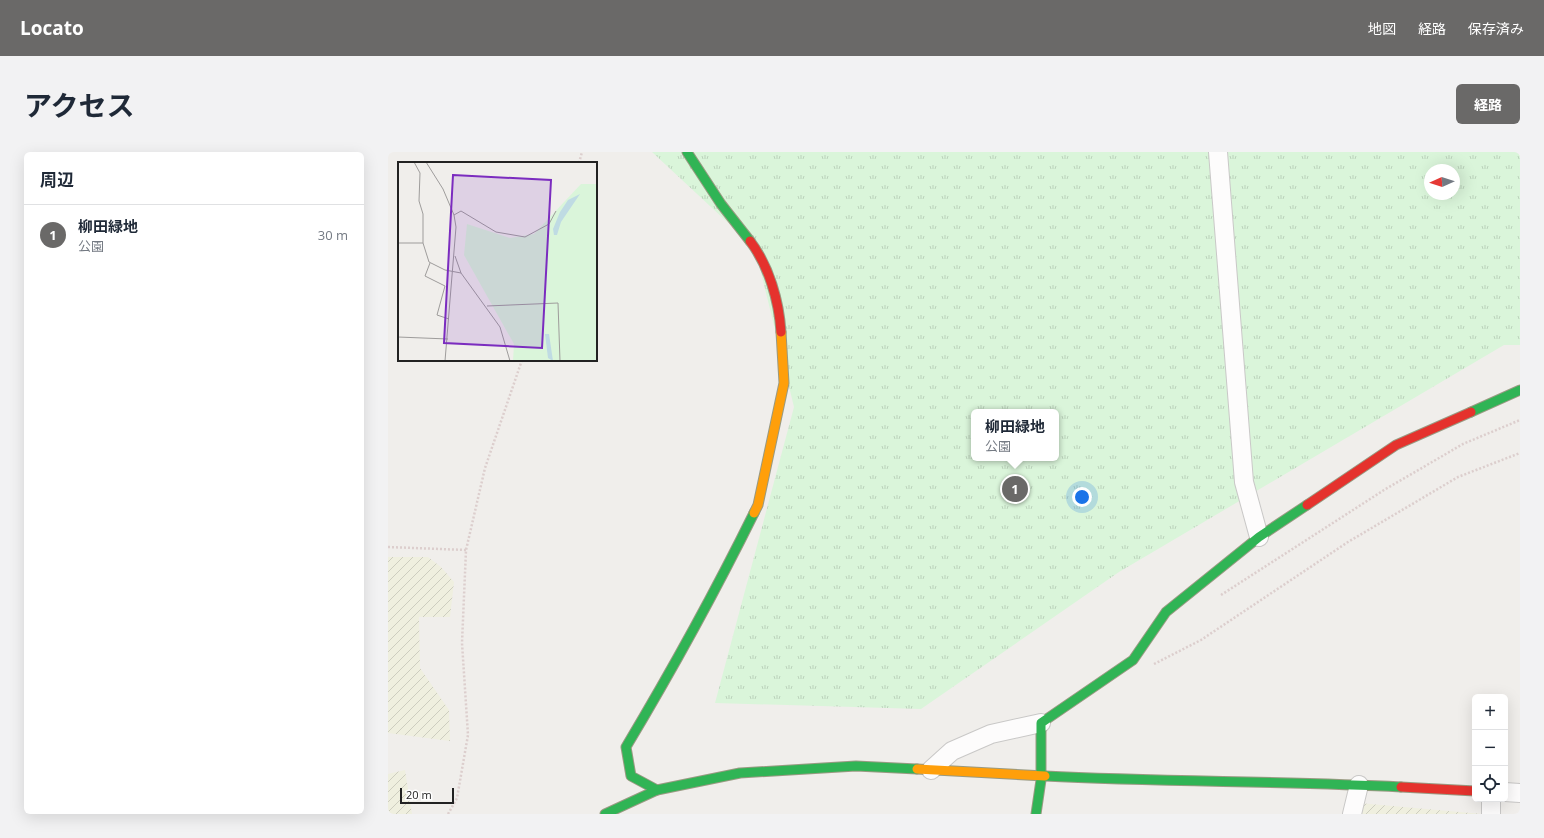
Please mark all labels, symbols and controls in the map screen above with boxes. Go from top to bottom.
text: Locato [20,15,84,41]
text: 地図 [1368,19,1396,38]
text: 経路 [1418,19,1446,38]
text: 保存済み [1468,19,1524,38]
button: 経路 [1456,84,1520,124]
text: アクセス [24,86,135,124]
inset map [398,162,597,361]
north arrow [1424,164,1460,200]
text: 周辺 [40,168,74,191]
text: 柳田緑地 [78,216,138,236]
text: 1 [49,226,57,244]
text: 30 m [318,226,348,244]
text: 公園 [78,237,104,255]
popup [971,409,1059,461]
text: 柳田緑地 [985,416,1045,436]
text: 公園 [985,437,1011,455]
pin: 1 [1002,474,1028,504]
your location [1072,487,1092,507]
map controls [1472,694,1508,802]
button: + [1472,694,1508,730]
button: − [1472,730,1508,766]
button: locate [1472,766,1508,802]
scale bar [400,786,454,805]
text: 20 m [406,787,432,802]

